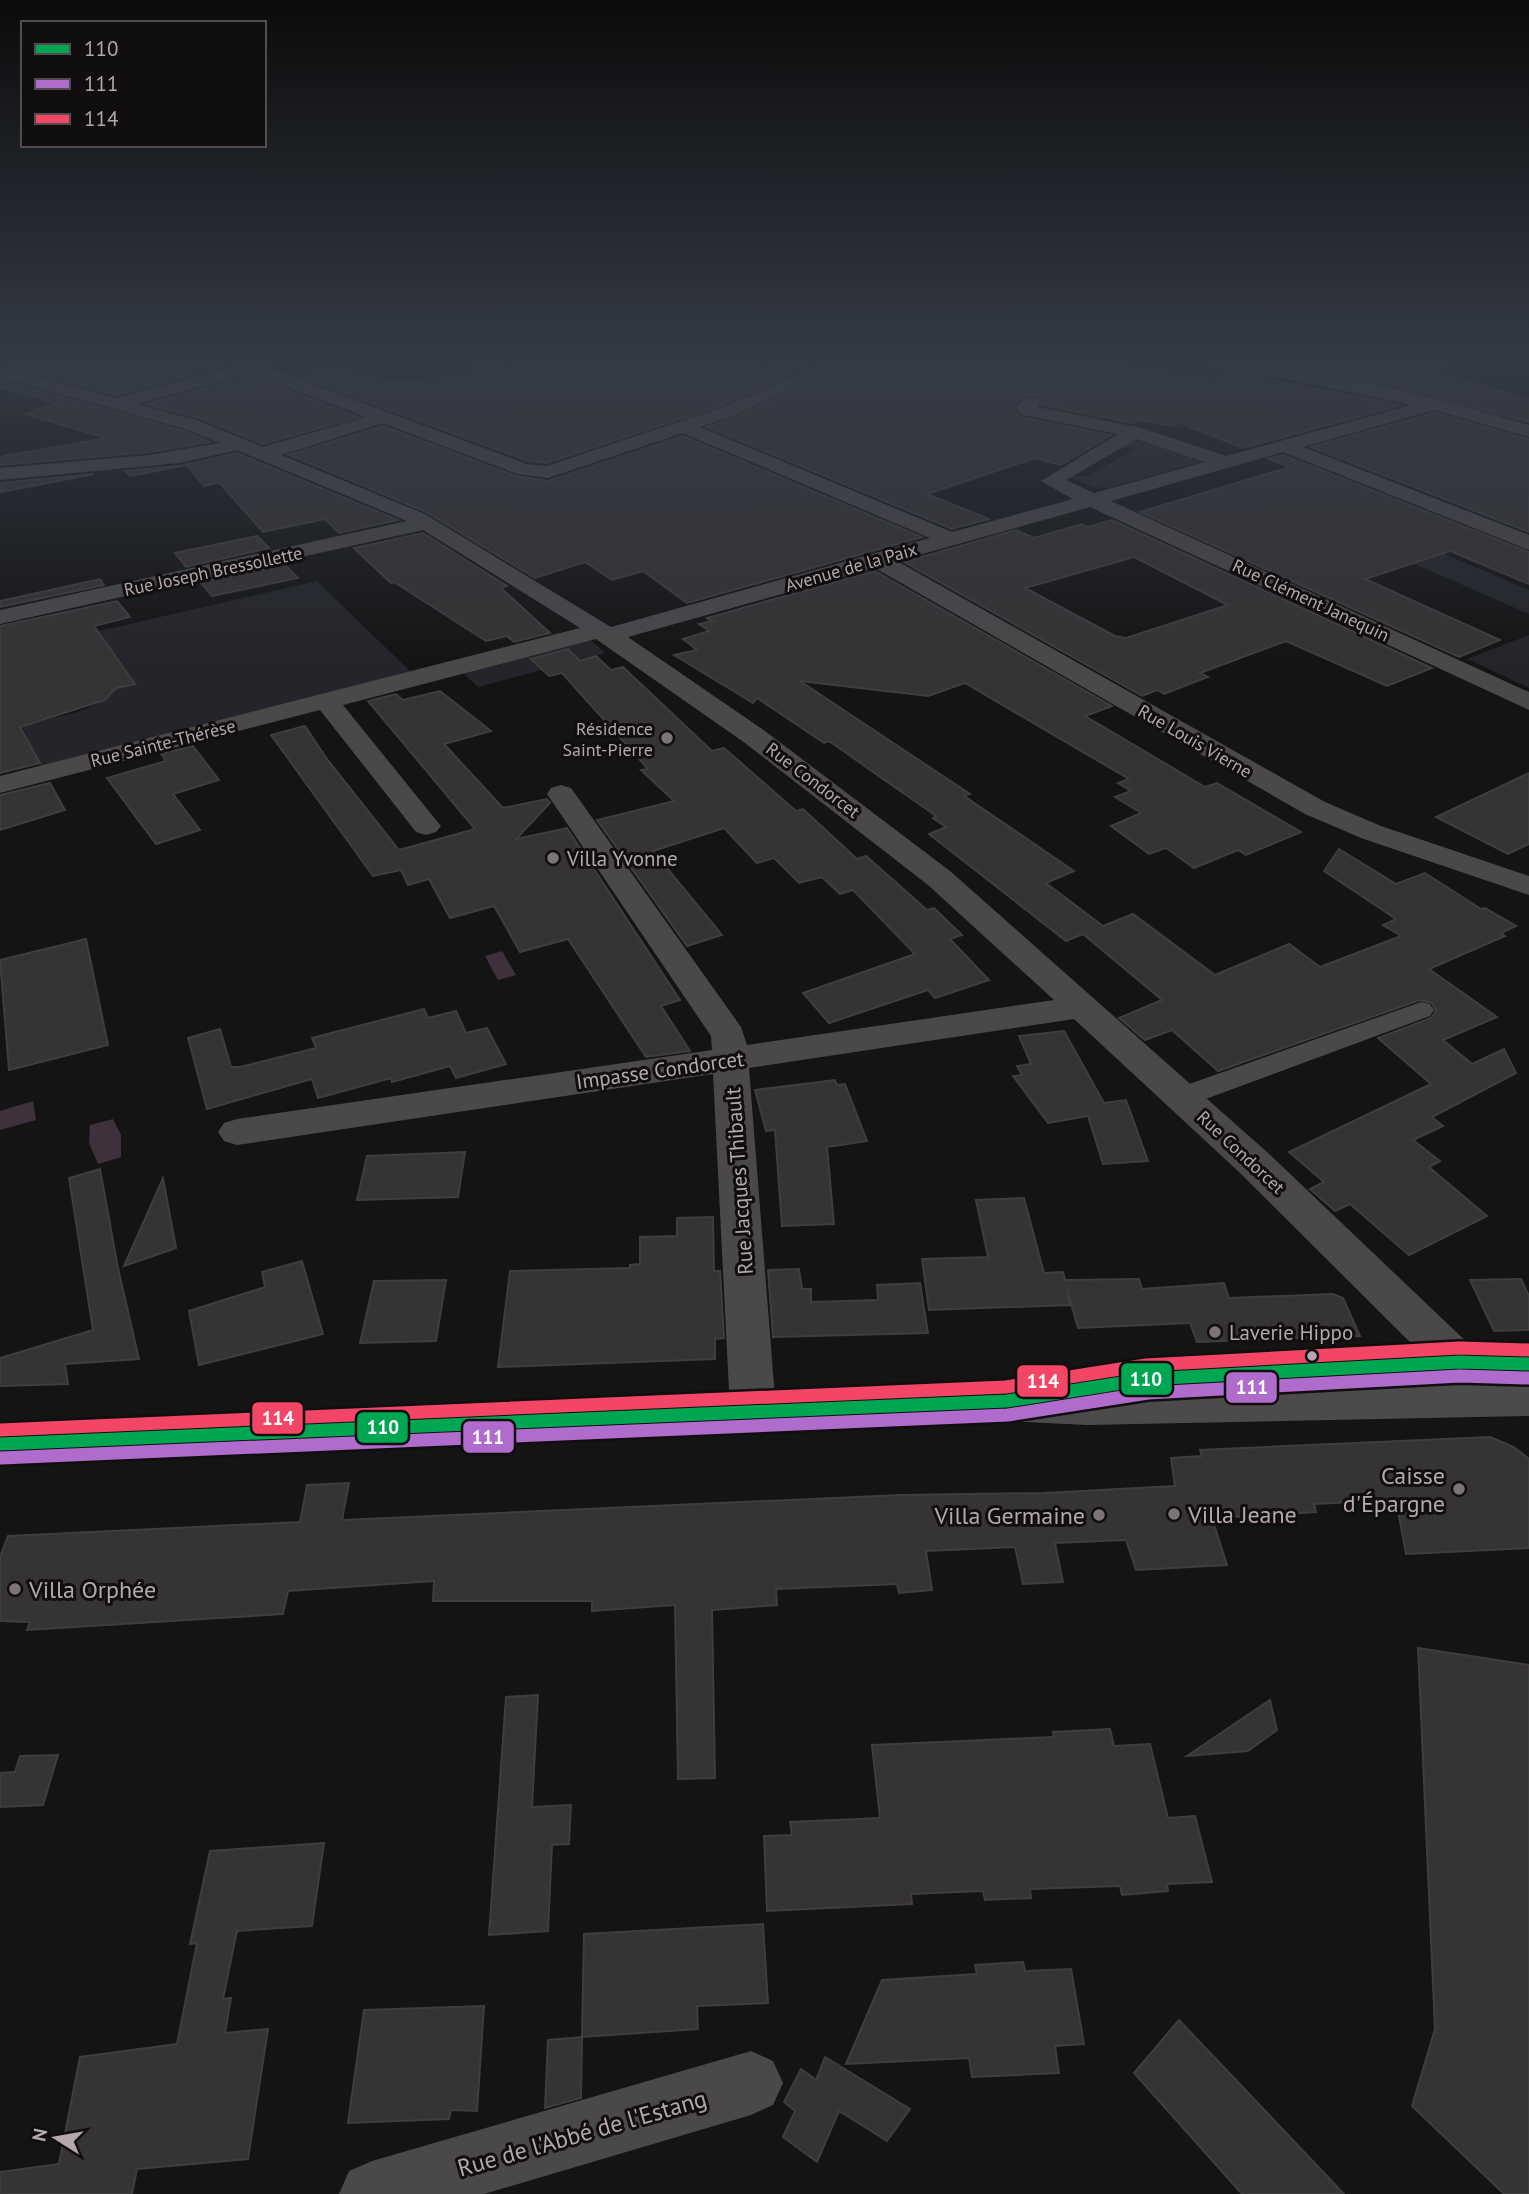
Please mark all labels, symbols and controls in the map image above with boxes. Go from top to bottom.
legend [21,21,266,147]
text: 110 [84,35,118,62]
text: 111 [84,70,118,97]
text: 114 [84,105,118,132]
street label: Avenue de la Paix [782,537,920,597]
street label: Rue Joseph Bressollette [122,541,304,601]
street label: Rue Clément Janequin [1229,554,1393,646]
street label: Rue Louis Vierne [1134,699,1256,783]
street label: Rue Sainte-Thérèse [88,714,238,772]
place label: Résidence Saint-Pierre [562,717,653,761]
marker: Résidence Saint-Pierre [659,730,675,746]
street label: Rue Condorcet [761,737,865,823]
place label: Villa Yvonne [566,845,678,872]
marker: Villa Yvonne [545,850,561,866]
street label: Impasse Condorcet [574,1045,746,1095]
street label: Rue Jacques Thibault [719,1087,759,1275]
street label: Rue Condorcet [1192,1105,1290,1199]
place label: Laverie Hippo [1229,1319,1353,1346]
marker: Laverie Hippo [1207,1324,1223,1340]
unlabelled marker [1305,1349,1319,1363]
line badge: 110 [1120,1362,1173,1396]
line badge: 114 [1016,1364,1069,1398]
text: 110 [1130,1367,1162,1391]
text: 114 [1027,1369,1059,1393]
line badge: 111 [1225,1371,1278,1404]
text: 111 [1236,1375,1268,1399]
line badge: 114 [251,1401,304,1435]
text: 114 [262,1406,294,1430]
line badge: 110 [356,1411,409,1444]
text: 110 [367,1415,399,1439]
line badge: 111 [462,1420,515,1454]
text: 111 [472,1425,504,1449]
place label: Caisse d'Épargne [1343,1460,1445,1519]
marker: Caisse d'Épargne [1451,1481,1467,1497]
place label: Villa Jeane [1187,1499,1297,1530]
place label: Villa Germaine [933,1500,1085,1531]
marker: Villa Jeane [1166,1506,1182,1522]
marker: Villa Germaine [1091,1507,1107,1523]
place label: Villa Orphée [28,1574,156,1605]
marker: Villa Orphée [7,1581,23,1597]
street label: Rue de l'Abbé de l'Estang [454,2083,710,2183]
north arrow [21,2103,91,2173]
text: N [26,2126,52,2143]

